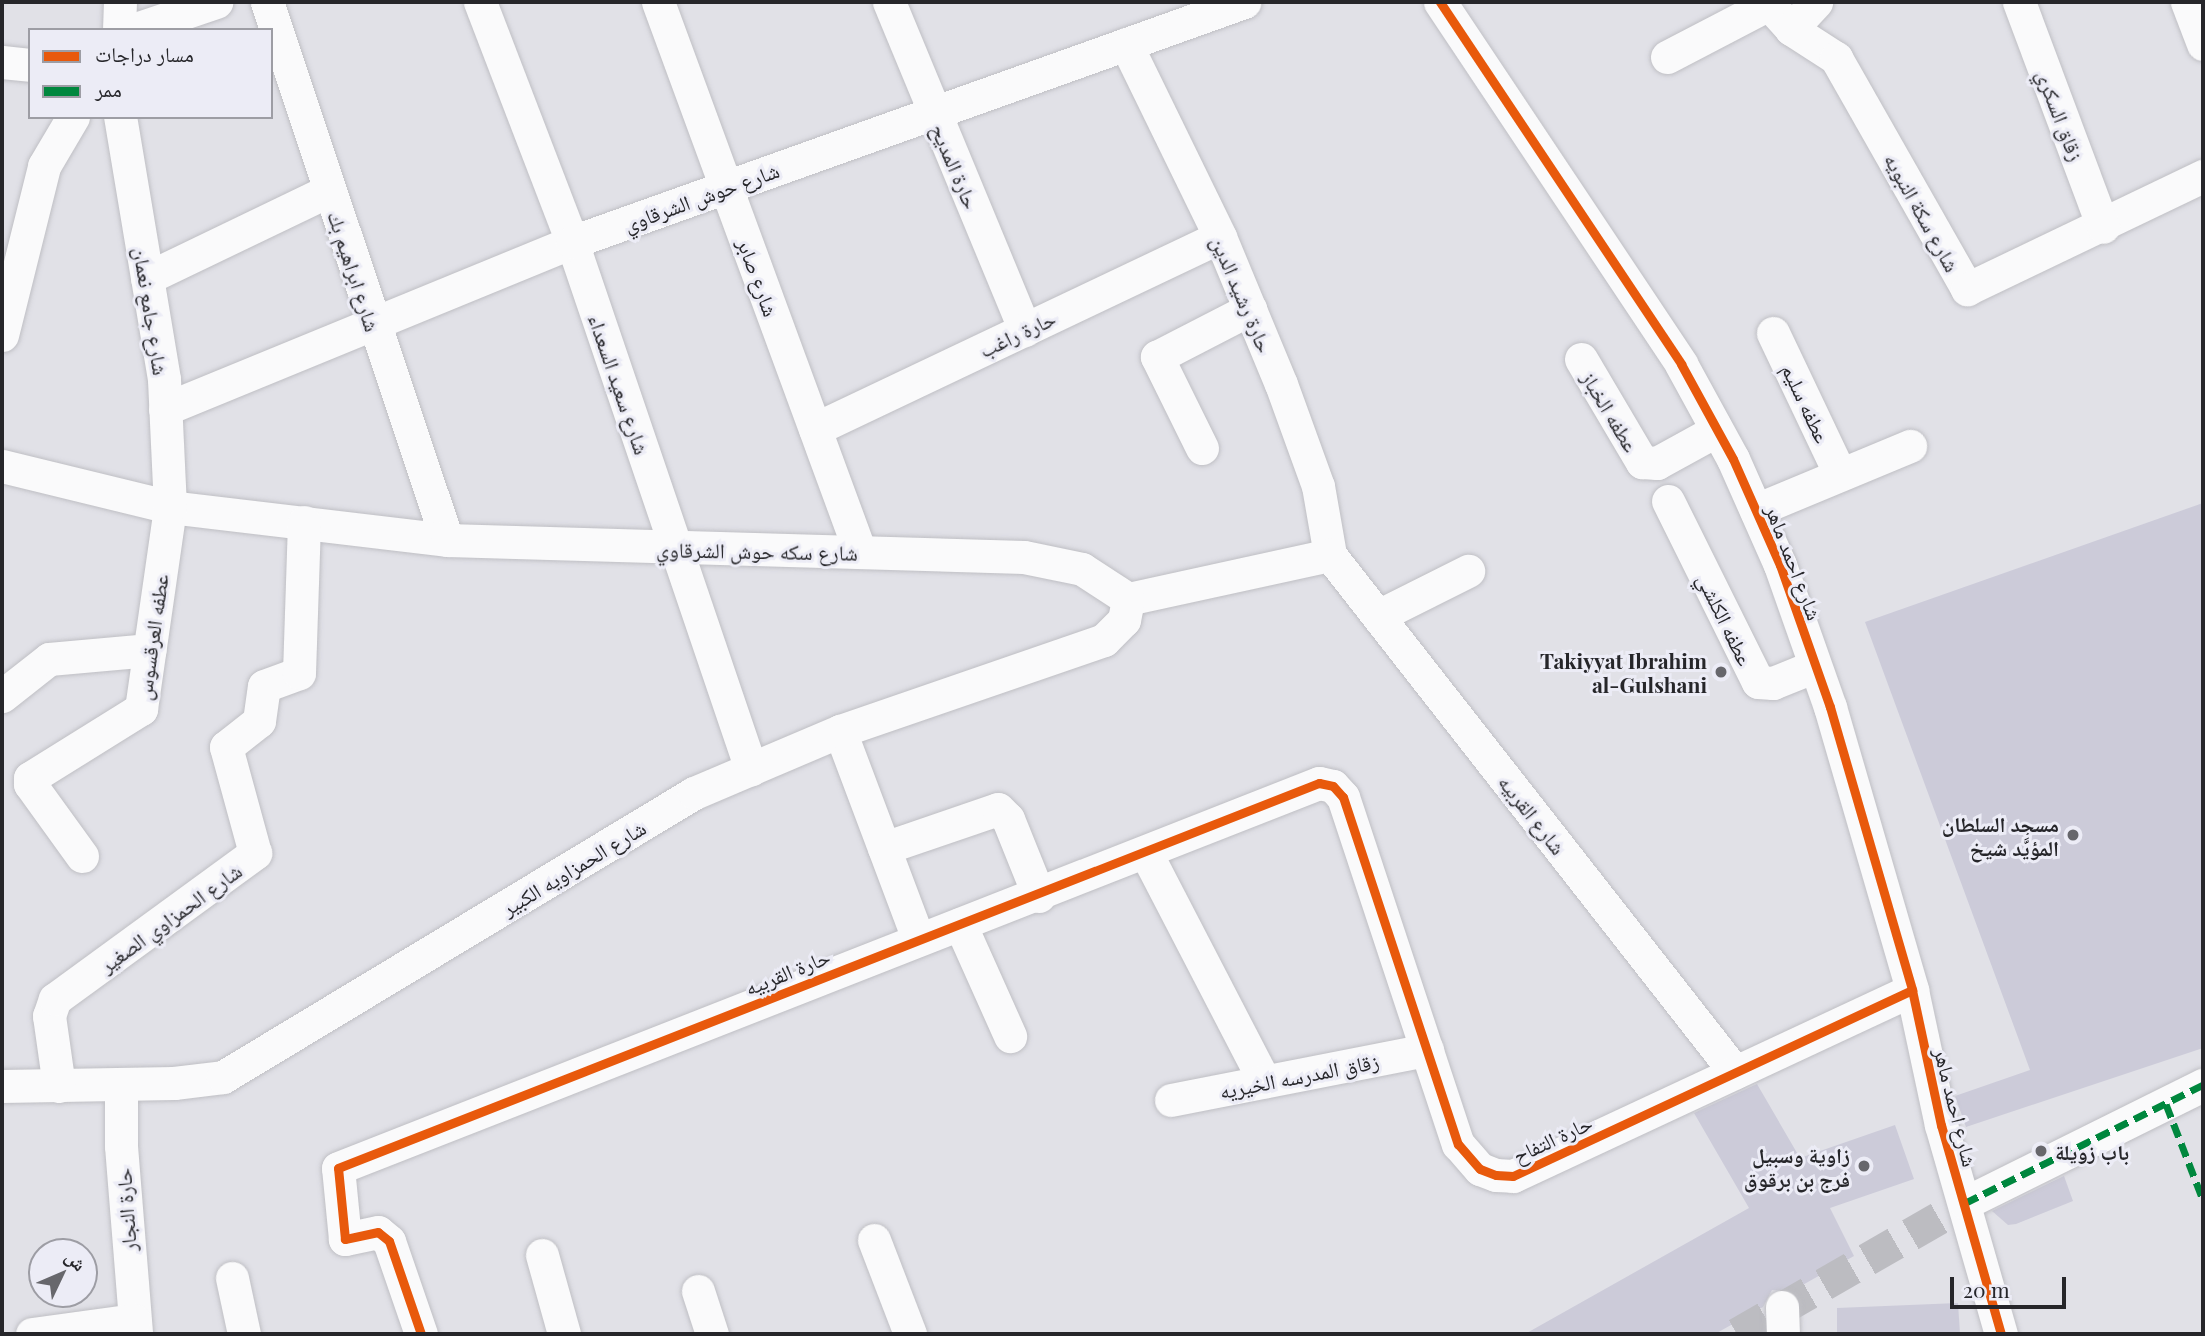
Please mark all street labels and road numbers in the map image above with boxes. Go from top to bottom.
street label: زقاق السكري [2032,66,2090,164]
street label: حارة المديح [927,120,985,212]
street label: شارع سكة النبويه [1880,148,1966,276]
street label: شارع حوش الشرقاوي [620,156,782,236]
street label: شارع ابراهيم بك [324,208,386,334]
street label: حارة رشيد الدين [1207,232,1279,356]
street label: شارع صابر [733,235,785,319]
street label: شارع جامع نعمان [129,245,175,377]
street label: حارة راغب [975,304,1059,362]
street label: شارع سعيد السعداء [584,311,656,457]
street label: عطفه سليم [1778,359,1836,447]
street label: عطفه الخباز [1577,366,1645,456]
street label: شارع احمد ماهر [1761,501,1829,623]
street label: شارع سكه حوش الشرقاوي [656,536,858,564]
street label: عطفه الكلشي [1693,569,1759,669]
street label: عطفه العرقسوس [130,572,172,702]
street label: شارع القربيه [1494,769,1572,859]
street label: شارع الحمزاويه الكبير [496,814,650,920]
street label: شارع الحمزاوي الصغير [94,857,246,977]
street label: حارة القربيه [741,943,833,999]
street label: شارع احمد ماهر [1930,1045,1984,1169]
street label: زقاق المدرسه الخيريه [1217,1047,1381,1103]
street label: حارة التفاح [1508,1109,1596,1167]
street label: حارة النجار [110,1167,140,1253]

